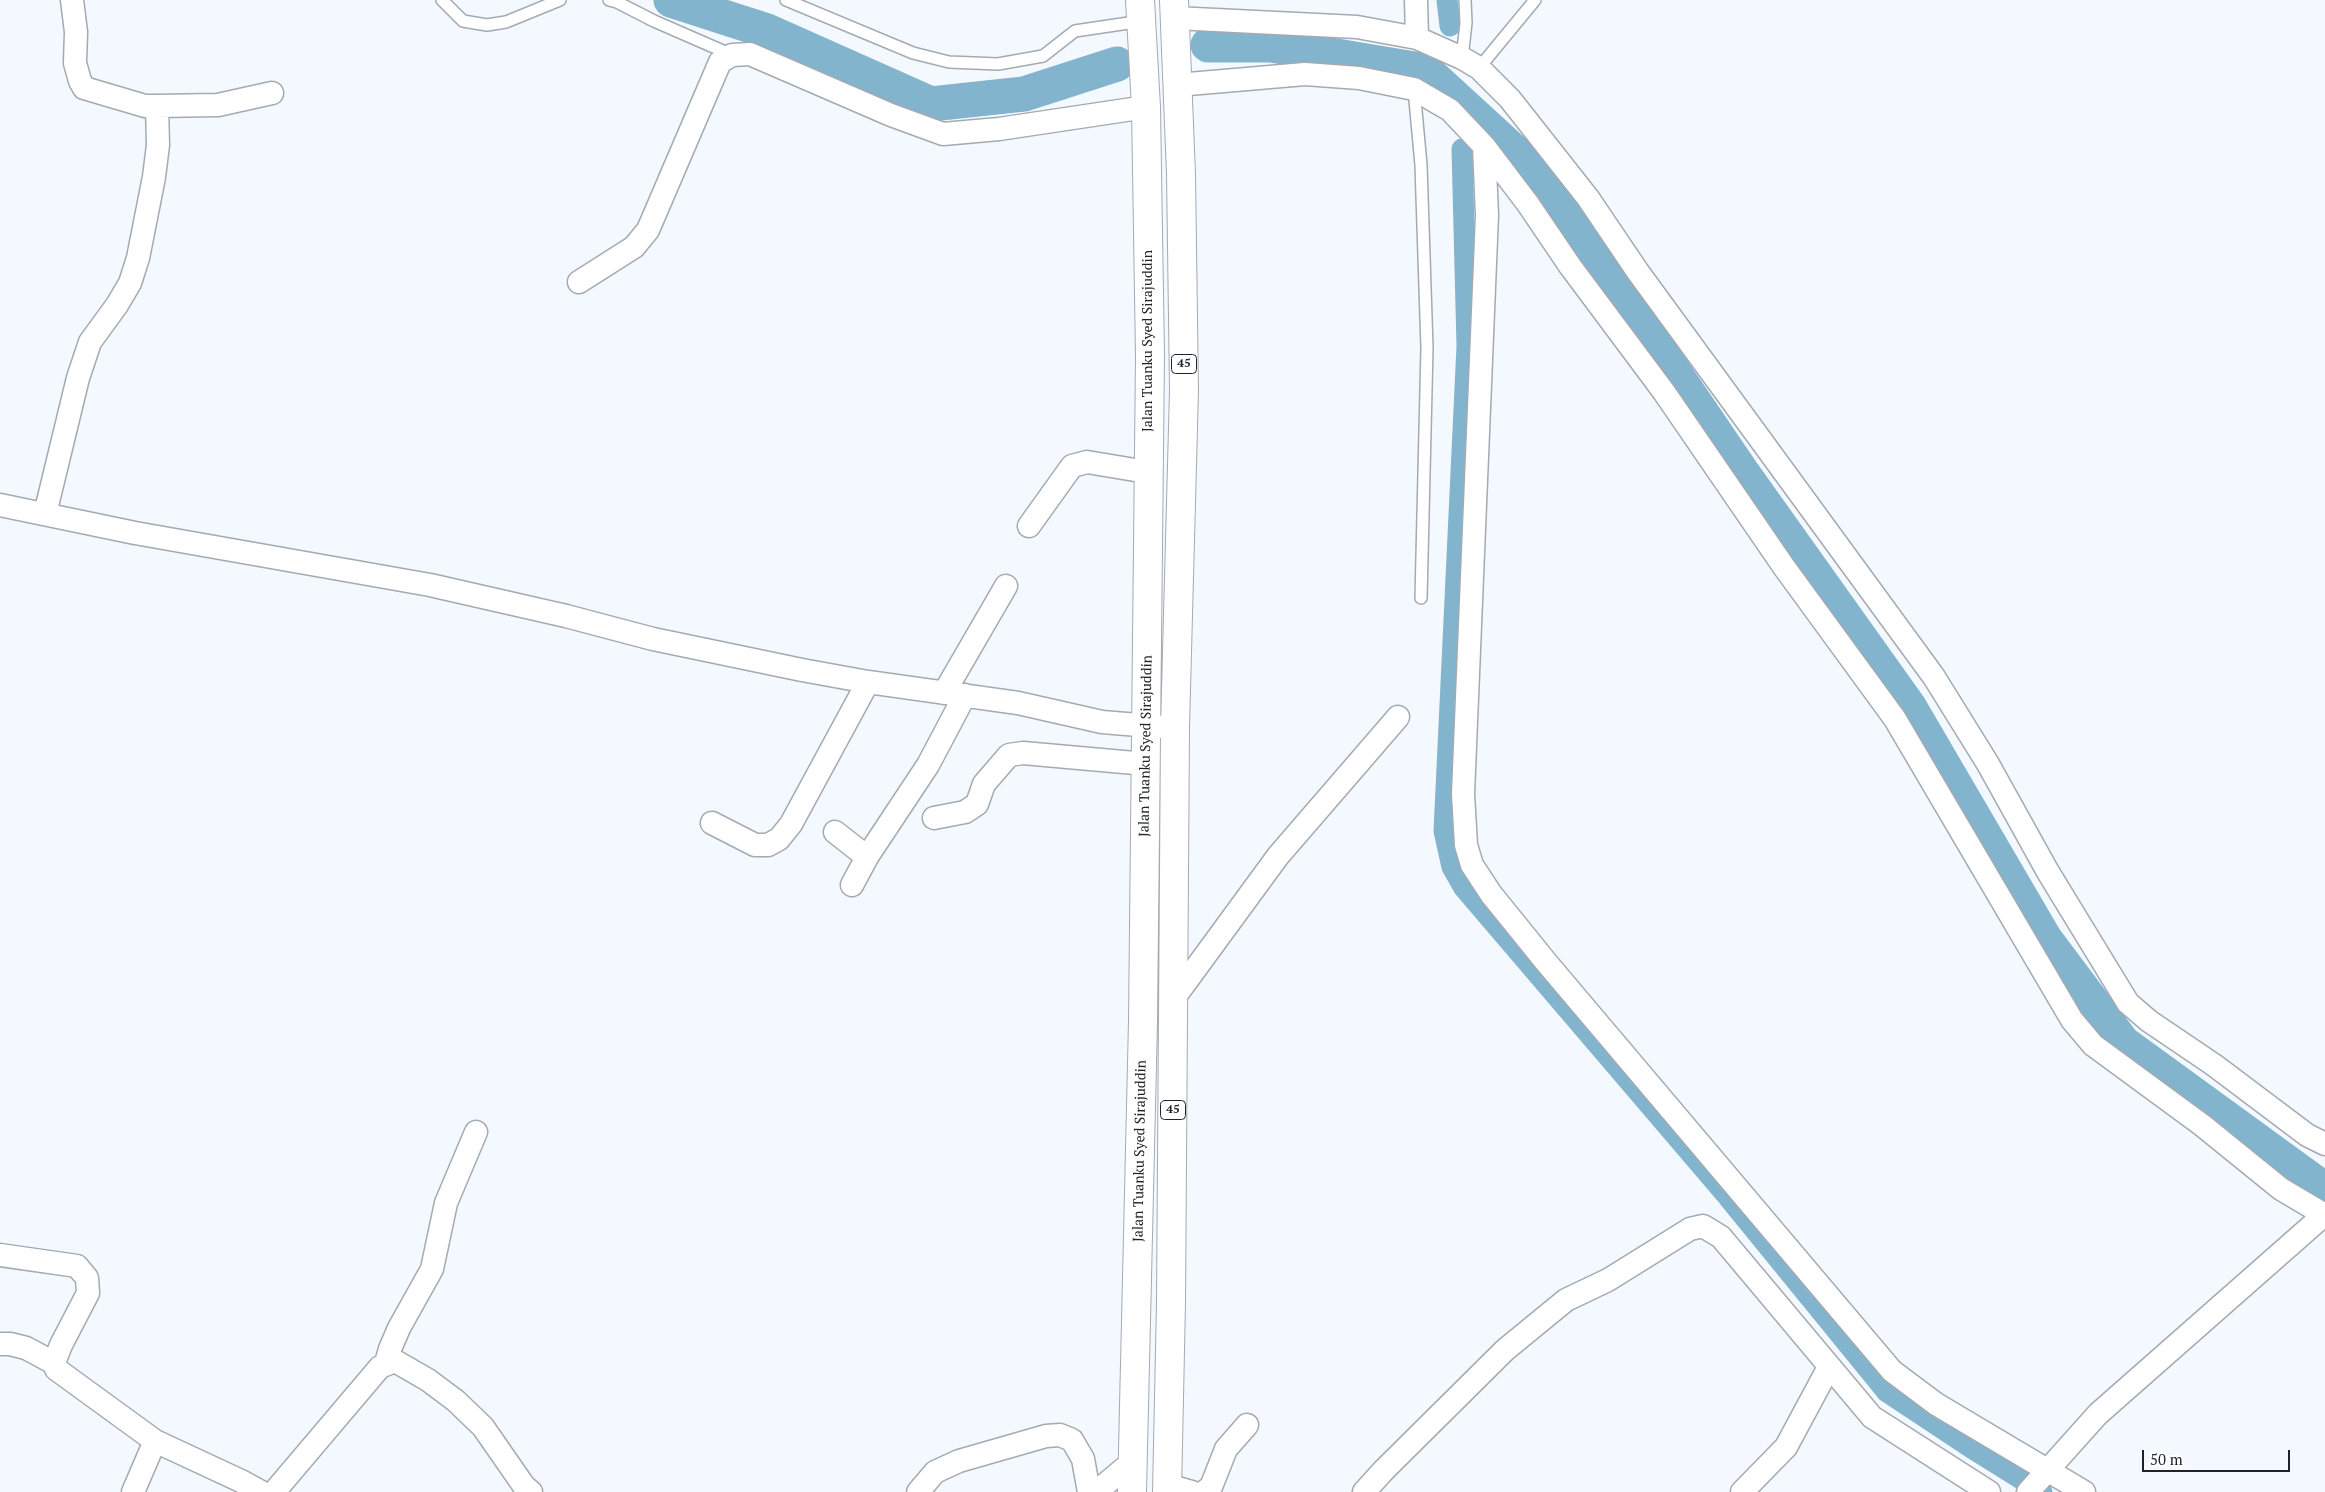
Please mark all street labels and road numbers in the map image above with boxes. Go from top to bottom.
street label: Jalan Tuanku Syed Sirajuddin [1140,250,1156,432]
road number: 45 [1172,354,1196,374]
street label: Jalan Tuanku Syed Sirajuddin [1136,655,1156,837]
street label: Jalan Tuanku Syed Sirajuddin [1130,1060,1150,1242]
road number: 45 [1160,1100,1186,1120]

